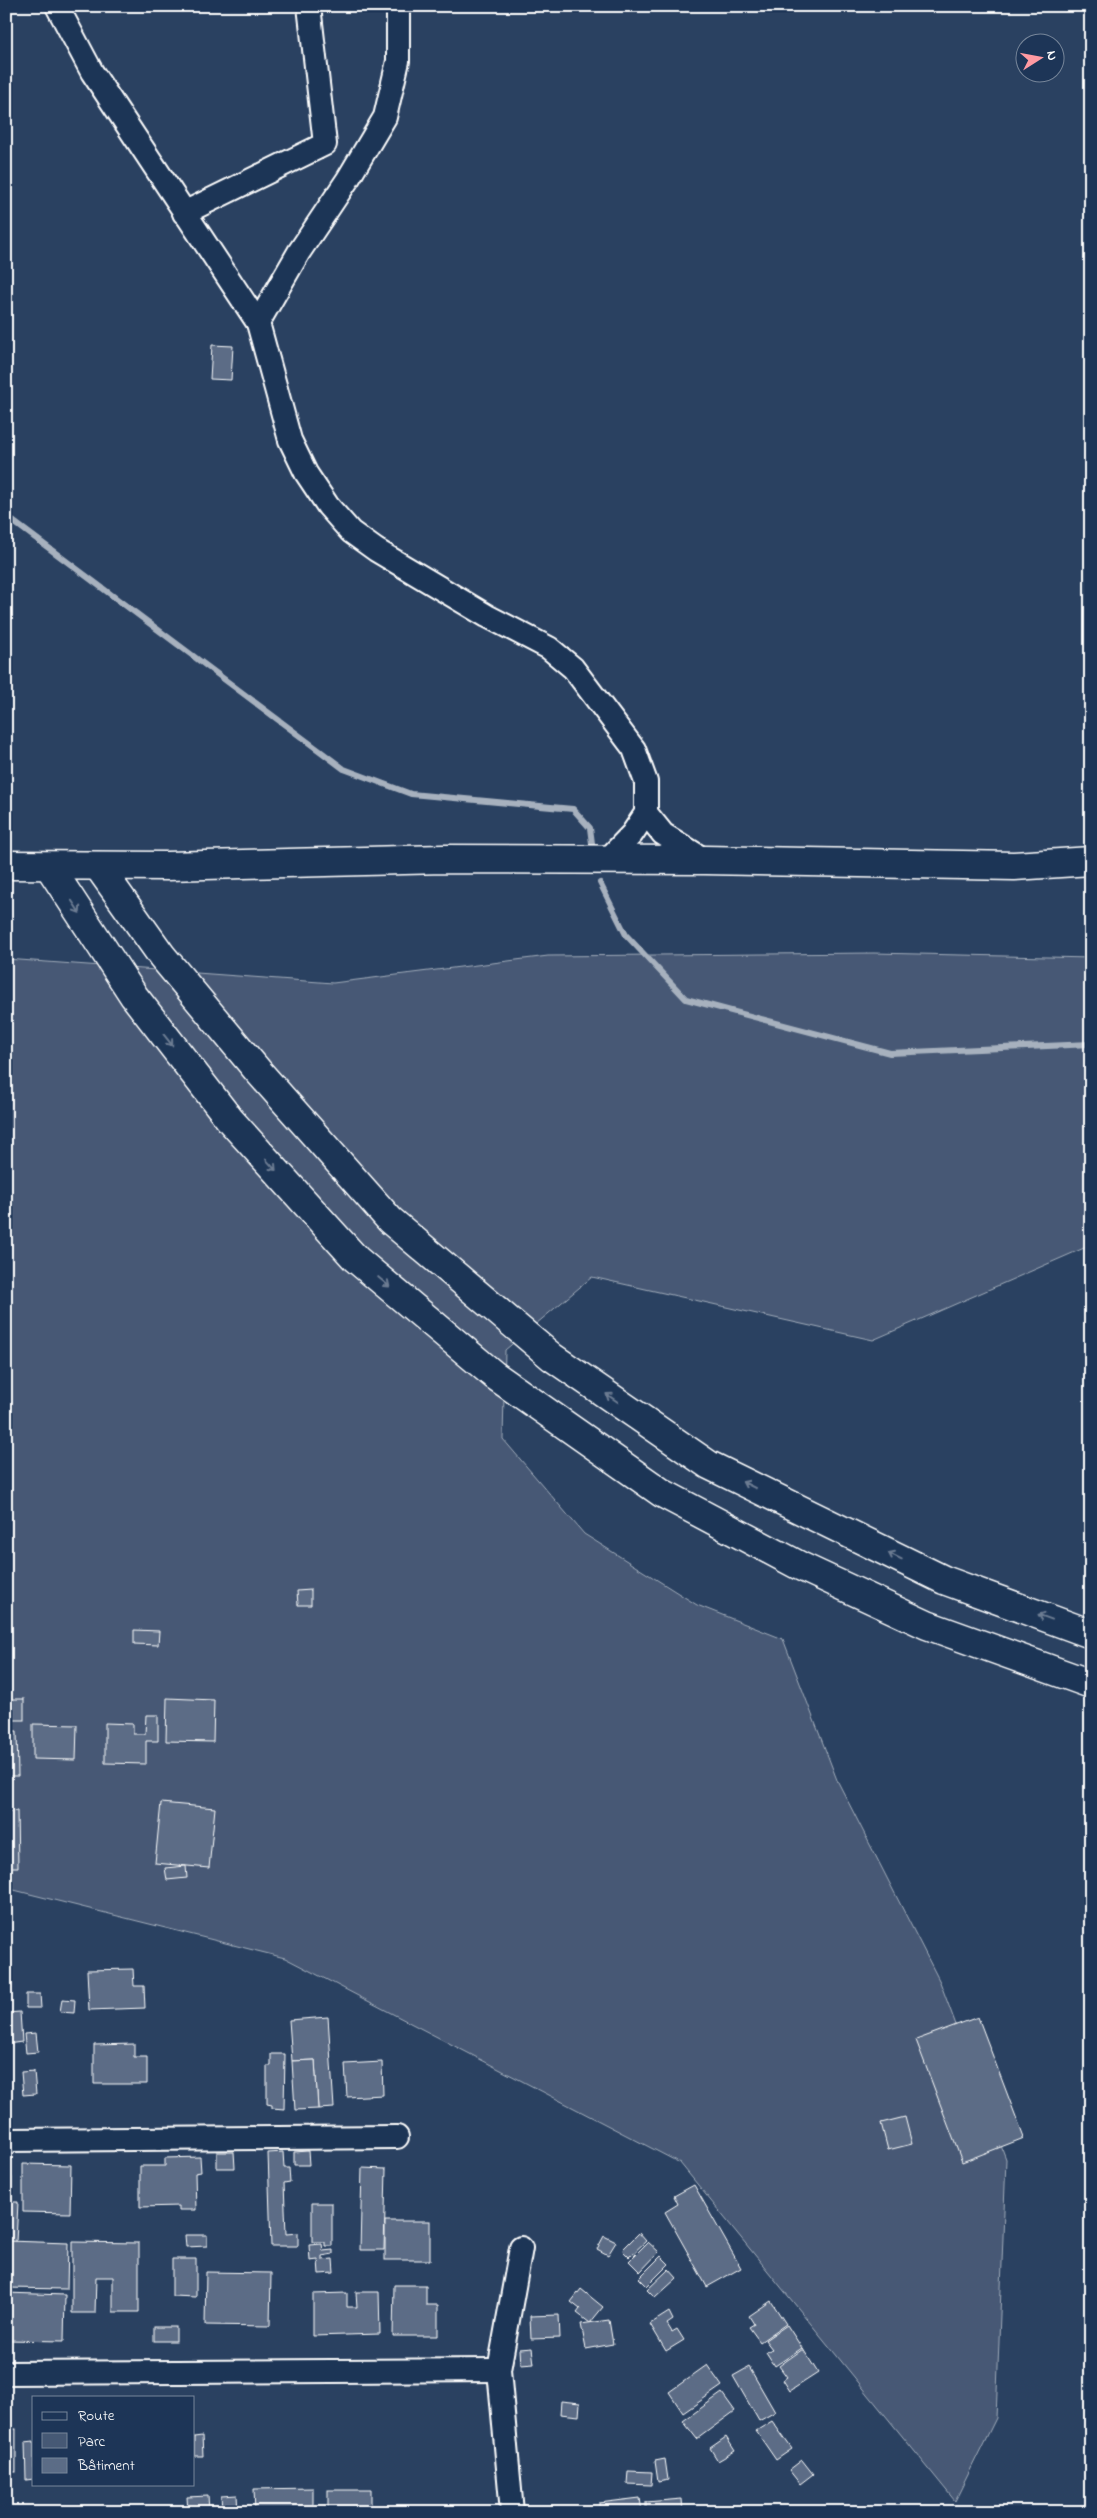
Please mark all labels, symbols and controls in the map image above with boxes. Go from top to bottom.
north arrow [1014,32,1064,82]
text: N [1040,49,1062,62]
one-way arrow [71,899,81,913]
one-way arrow [163,1033,173,1047]
one-way arrow [266,1159,277,1172]
one-way arrow [377,1277,390,1288]
one-way arrow [605,1393,619,1403]
one-way arrow [742,1480,757,1489]
one-way arrow [887,1551,902,1561]
one-way arrow [1038,1612,1053,1621]
legend [32,2396,195,2486]
text: Route [78,2405,115,2427]
text: Parc [78,2431,106,2453]
text: Bâtiment [77,2455,135,2477]

